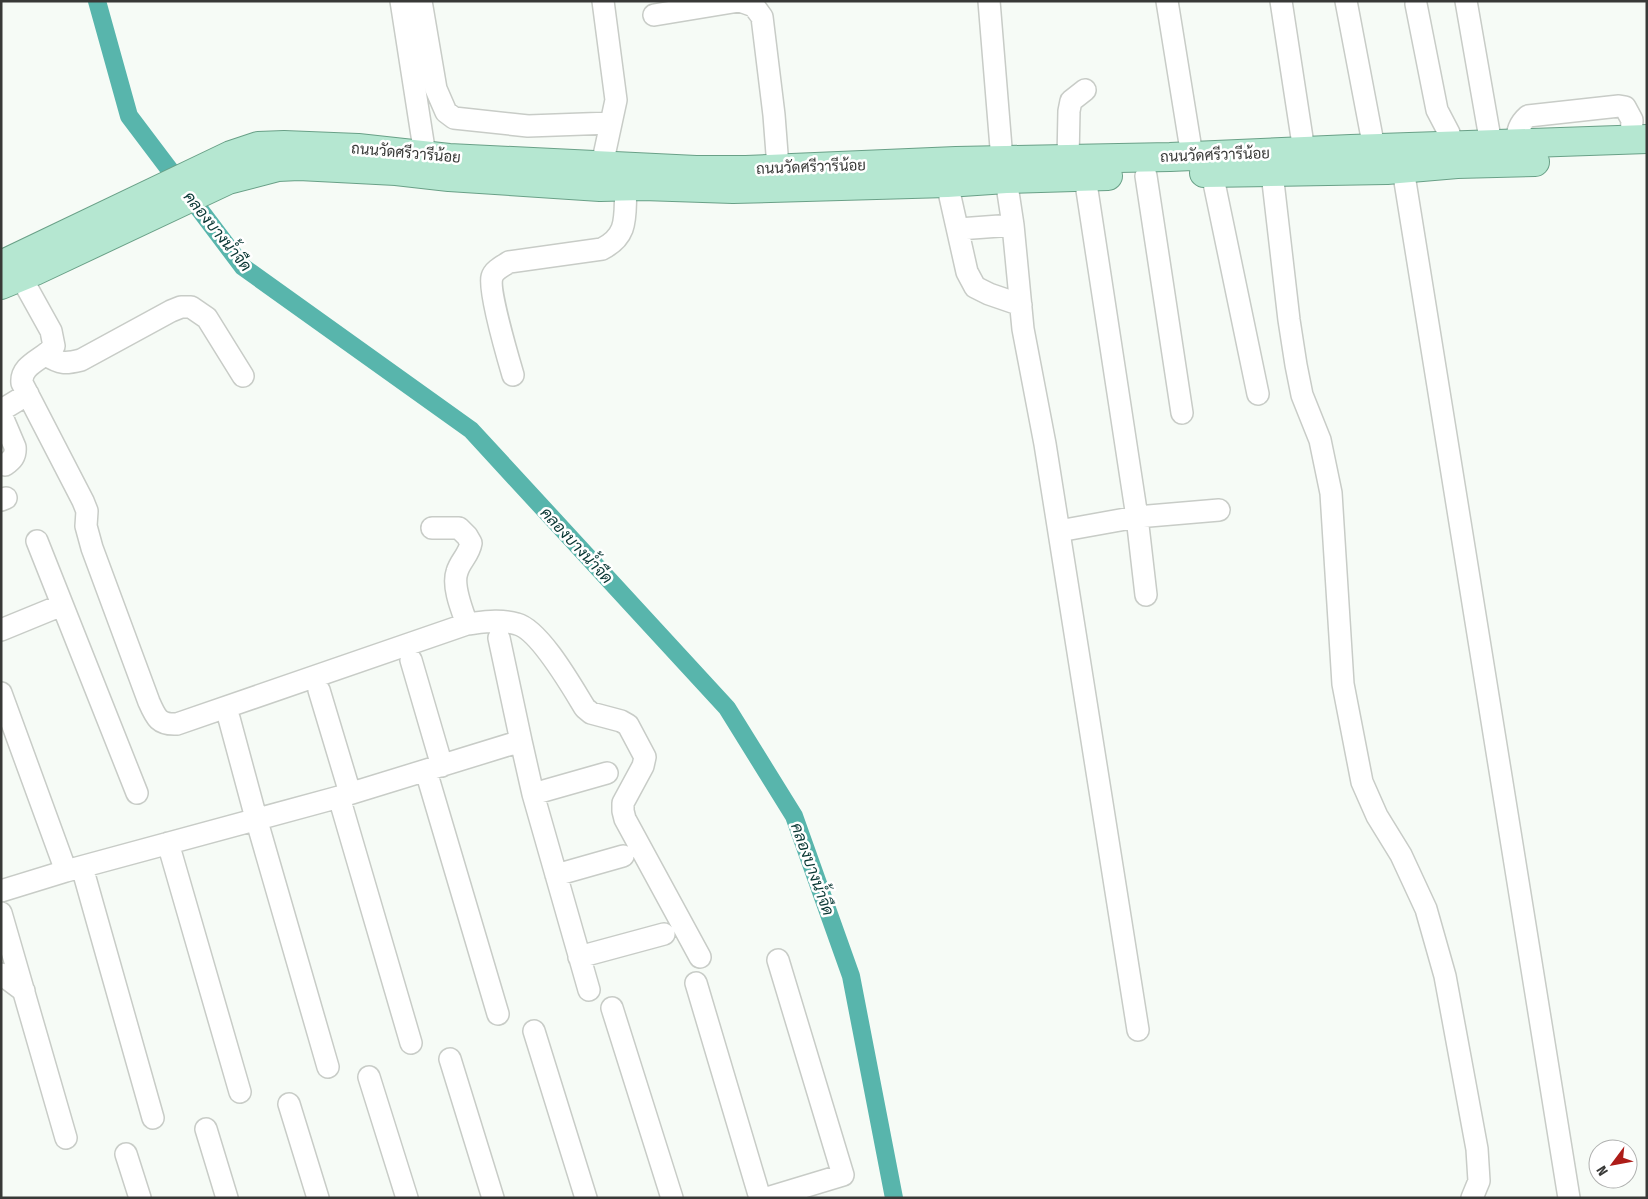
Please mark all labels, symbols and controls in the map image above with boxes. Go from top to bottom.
street label: ถนนวัดศรีวารีน้อย [351,138,462,167]
street label: ถนนวัดศรีวารีน้อย [1160,143,1270,166]
street label: ถนนวัดศรีวารีน้อย [756,155,866,178]
water label: คลองบางน้ำจืด [180,184,259,275]
water label: คลองบางน้ำจืด [537,500,620,587]
water label: คลองบางน้ำจืด [787,819,843,918]
north arrow [1588,1139,1638,1189]
text: N [1593,1163,1612,1179]

